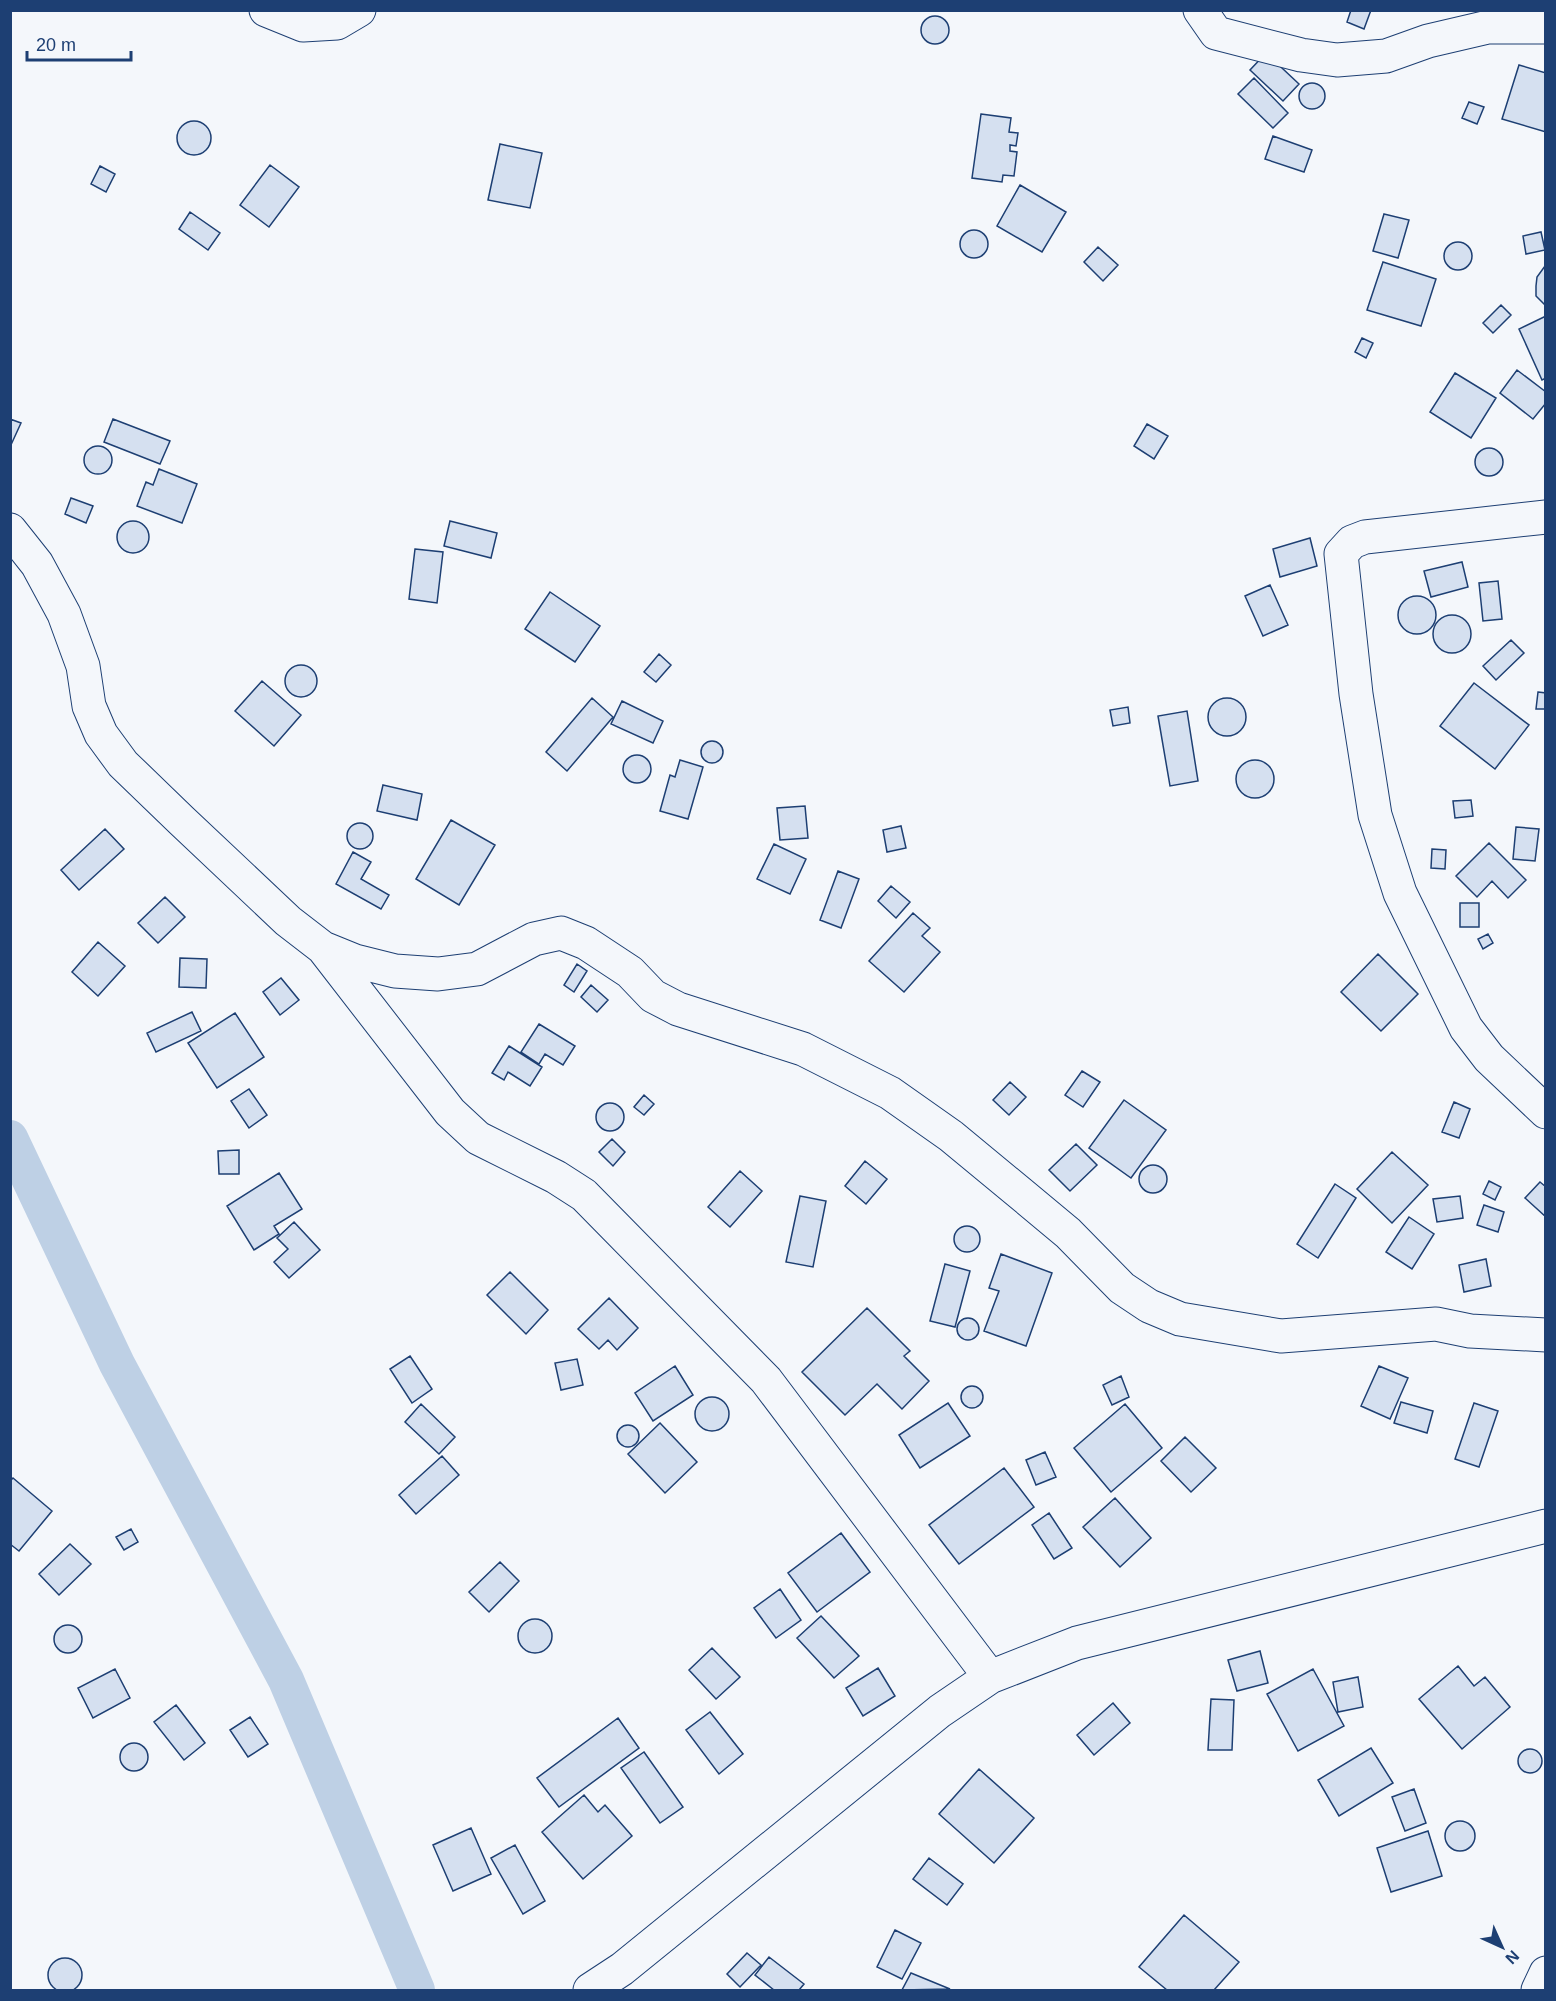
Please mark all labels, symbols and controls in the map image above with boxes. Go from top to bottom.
scale bar [27,24,130,62]
text: 20 m [36,35,76,55]
north arrow [1472,1917,1532,1977]
text: N [1502,1947,1522,1967]

